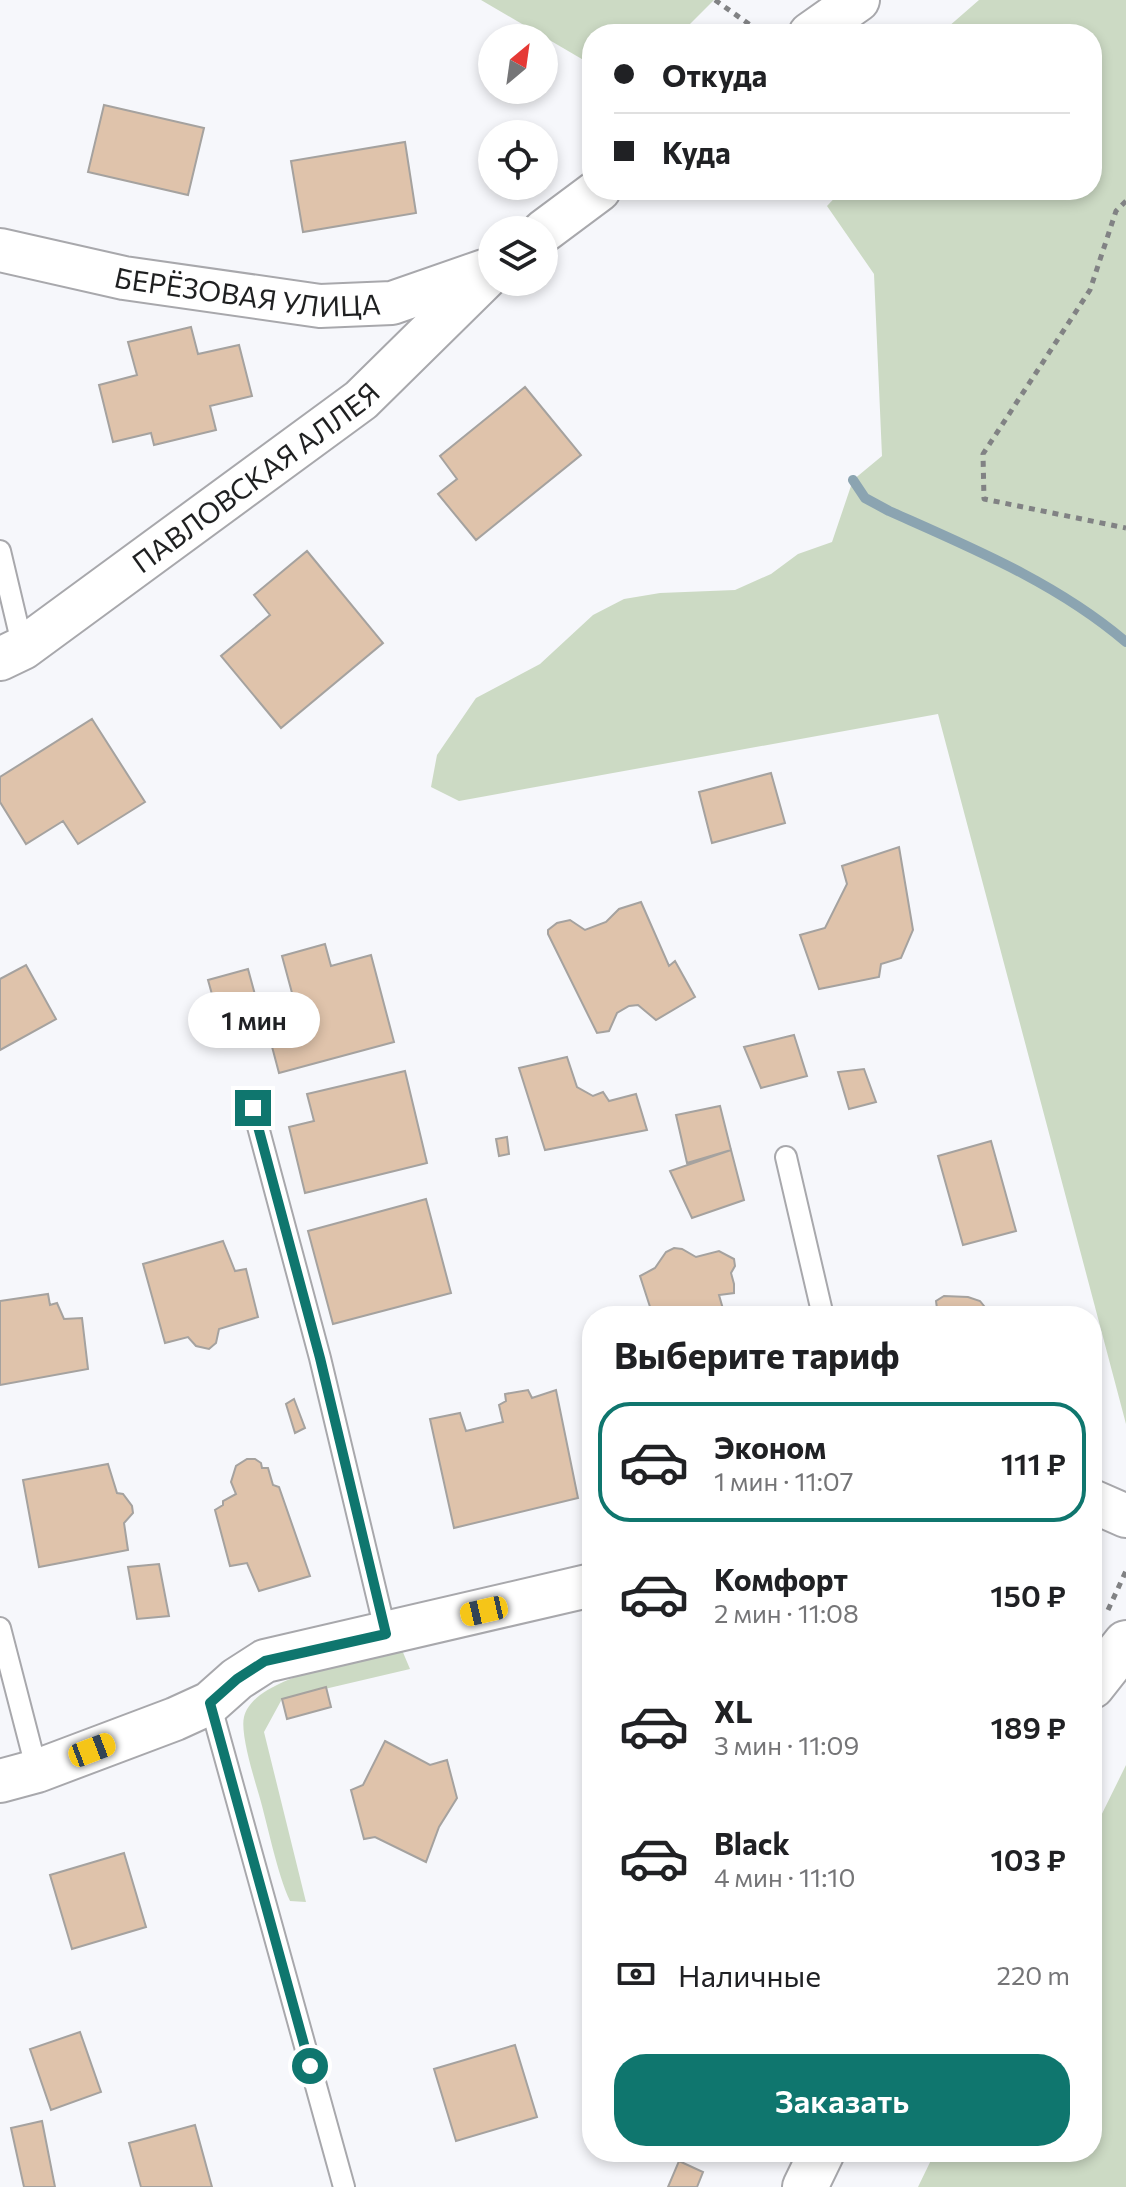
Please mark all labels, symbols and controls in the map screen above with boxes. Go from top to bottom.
north arrow [478,24,558,104]
map controls [478,24,558,296]
text: Откуда [662,56,767,93]
button: locate [478,120,558,200]
text: Куда [662,133,731,170]
button: layers [478,216,558,296]
street label: БЕРЁЗОВАЯ УЛИЦА [111,259,382,323]
street label: ПАВЛОВСКАЯ АЛЛЕЯ [125,375,386,579]
callout: 1 мин [187,992,319,1048]
text: 1 мин [221,1004,287,1035]
route end [235,1090,271,1126]
text: Выберите тариф [614,1332,899,1376]
icon: car [618,1426,690,1498]
text: Эконом [714,1428,826,1465]
text: 111 ₽ [1001,1444,1066,1481]
text: 1 мин · 11:07 [714,1465,853,1496]
icon: car [618,1558,690,1630]
text: Комфорт [714,1560,848,1597]
text: 150 ₽ [990,1576,1066,1613]
car [458,1594,510,1628]
text: 2 мин · 11:08 [714,1597,859,1628]
icon: car [618,1690,690,1762]
text: XL [714,1692,753,1729]
text: 189 ₽ [991,1708,1066,1745]
text: 3 мин · 11:09 [714,1729,859,1760]
car [65,1730,119,1770]
icon: car [618,1822,690,1894]
text: Black [714,1824,790,1861]
text: 103 ₽ [990,1840,1066,1877]
text: 4 мин · 11:10 [714,1861,855,1892]
icon: cash [614,1952,658,1996]
text: Наличные [678,1956,821,1993]
text: 220 m [997,1959,1070,1990]
route start [292,2048,328,2084]
button: Заказать [614,2054,1070,2146]

